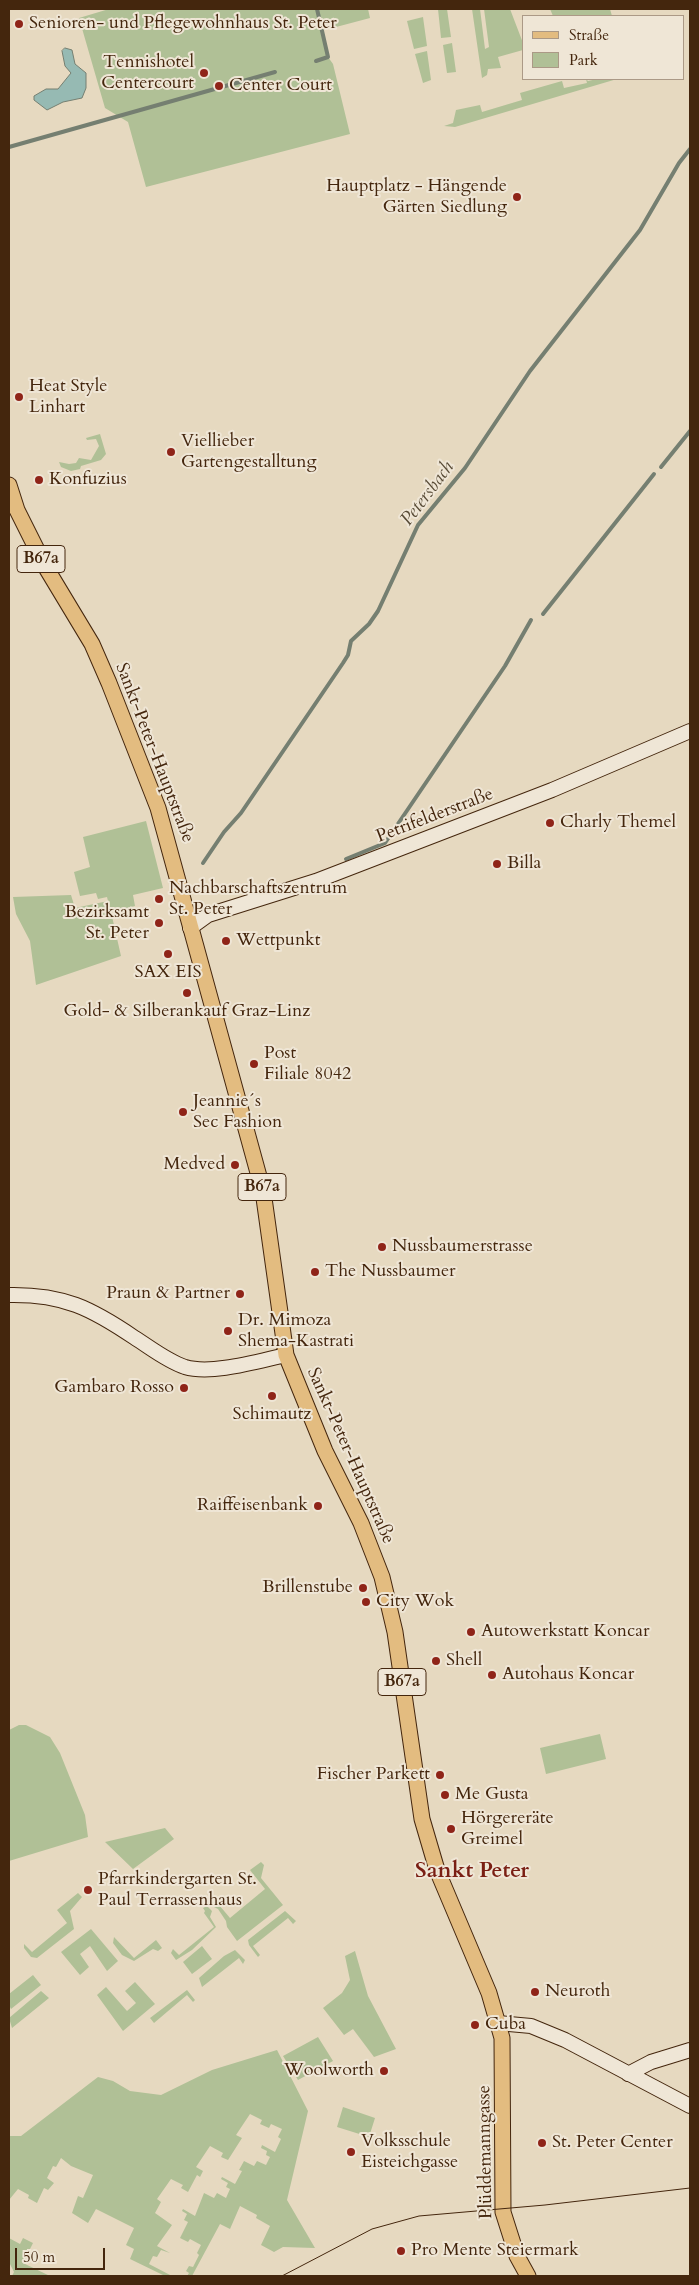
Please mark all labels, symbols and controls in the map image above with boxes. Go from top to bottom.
place label: Senioren- und Pflegewohnhaus St. Peter [29,13,337,35]
legend [522,15,684,80]
marker: Senioren- und Pflegewohnhaus St. Peter [13,18,25,30]
text: Straße [569,25,609,45]
text: Park [569,50,598,70]
place label: Tennishotel Centercourt [101,52,194,94]
marker: Tennishotel Centercourt [198,67,210,79]
place label: Center Court [229,75,332,97]
marker: Center Court [213,80,225,92]
place label: Hauptplatz - Hängende Gärten Siedlung [326,176,507,218]
marker: Hauptplatz - Hängende Gärten Siedlung [511,191,523,203]
place label: Heat Style Linhart [29,376,107,418]
marker: Heat Style Linhart [13,391,25,403]
place label: Viellieber Gartengestalltung [181,431,316,474]
marker: Viellieber Gartengestalltung [165,446,177,458]
water label: Petersbach [396,457,460,531]
place label: Konfuzius [49,469,127,491]
marker: Konfuzius [33,474,45,486]
road number: B67a [17,546,65,572]
street label: Sankt-Peter-Hauptstraße [110,660,198,846]
street label: Petrifelderstraße [373,784,497,848]
place label: Charly Themel [560,812,676,834]
marker: Charly Themel [544,817,556,829]
place label: Billa [507,853,541,875]
marker: Billa [491,858,503,870]
place label: Nachbarschaftszentrum St. Peter [169,878,347,921]
marker: Nachbarschaftszentrum St. Peter [153,893,165,905]
place label: Bezirksamt St. Peter [65,902,149,944]
marker: Bezirksamt St. Peter [153,917,165,929]
place label: Wettpunkt [236,930,320,952]
marker: Wettpunkt [220,935,232,947]
marker: SAX EIS [162,948,174,960]
place label: SAX EIS [134,962,202,984]
marker: Gold- & Silberankauf Graz-Linz [181,987,193,999]
place label: Gold- & Silberankauf Graz-Linz [64,1001,310,1023]
place label: Post Filiale 8042 [264,1043,351,1086]
marker: Post Filiale 8042 [248,1058,260,1070]
place label: Jeannie´s Sec Fashion [193,1091,282,1134]
marker: Jeannie´s Sec Fashion [177,1106,189,1118]
place label: Medved [163,1154,225,1176]
marker: Medved [229,1159,241,1171]
road number: B67a [238,1174,286,1200]
place label: Nussbaumerstrasse [392,1236,533,1258]
marker: Nussbaumerstrasse [376,1241,388,1253]
place label: The Nussbaumer [325,1261,456,1283]
marker: The Nussbaumer [309,1266,321,1278]
place label: Praun & Partner [106,1283,230,1305]
marker: Praun & Partner [234,1288,246,1300]
place label: Dr. Mimoza Shema-Kastrati [238,1310,354,1352]
marker: Dr. Mimoza Shema-Kastrati [222,1325,234,1337]
street label: Sankt-Peter-Hauptstraße [301,1365,399,1547]
place label: Gambaro Rosso [54,1377,174,1399]
marker: Gambaro Rosso [178,1382,190,1394]
marker: Schimautz [266,1390,278,1402]
place label: Schimautz [233,1404,311,1426]
place label: Raiffeisenbank [197,1495,308,1517]
marker: Raiffeisenbank [312,1500,324,1512]
place label: Brillenstube [262,1577,353,1599]
marker: Brillenstube [357,1582,369,1594]
place label: City Wok [376,1591,454,1613]
marker: City Wok [360,1596,372,1608]
place label: Autowerkstatt Koncar [481,1621,650,1643]
marker: Autowerkstatt Koncar [465,1626,477,1638]
place label: Shell [446,1650,482,1672]
marker: Shell [430,1655,442,1667]
place label: Autohaus Koncar [502,1664,634,1686]
road number: B67a [378,1668,426,1695]
marker: Autohaus Koncar [486,1669,498,1681]
place label: Fischer Parkett [317,1764,430,1786]
marker: Fischer Parkett [434,1769,446,1781]
place label: Me Gusta [455,1784,529,1806]
marker: Me Gusta [439,1789,451,1801]
place label: Hörgereräte Greimel [461,1808,554,1850]
marker: Hörgereräte Greimel [445,1823,457,1835]
district label: Sankt Peter [415,1859,529,1885]
place label: Pfarrkindergarten St. Paul Terrassenhaus [98,1869,257,1912]
marker: Pfarrkindergarten St. Paul Terrassenhaus [82,1884,94,1896]
place label: Neuroth [545,1981,610,2003]
marker: Neuroth [529,1986,541,1998]
place label: Cuba [485,2014,526,2036]
marker: Cuba [469,2019,481,2031]
place label: Woolworth [284,2060,374,2082]
marker: Woolworth [378,2065,390,2077]
street label: Plüddemanngasse [474,2085,498,2219]
place label: Volksschule Eisteichgasse [361,2131,458,2174]
place label: St. Peter Center [552,2132,673,2154]
marker: St. Peter Center [536,2137,548,2149]
marker: Volksschule Eisteichgasse [345,2146,357,2158]
scale bar [18,2238,108,2270]
place label: Pro Mente Steiermark [411,2240,579,2262]
marker: Pro Mente Steiermark [395,2245,407,2257]
text: 50 m [23,2247,55,2267]

